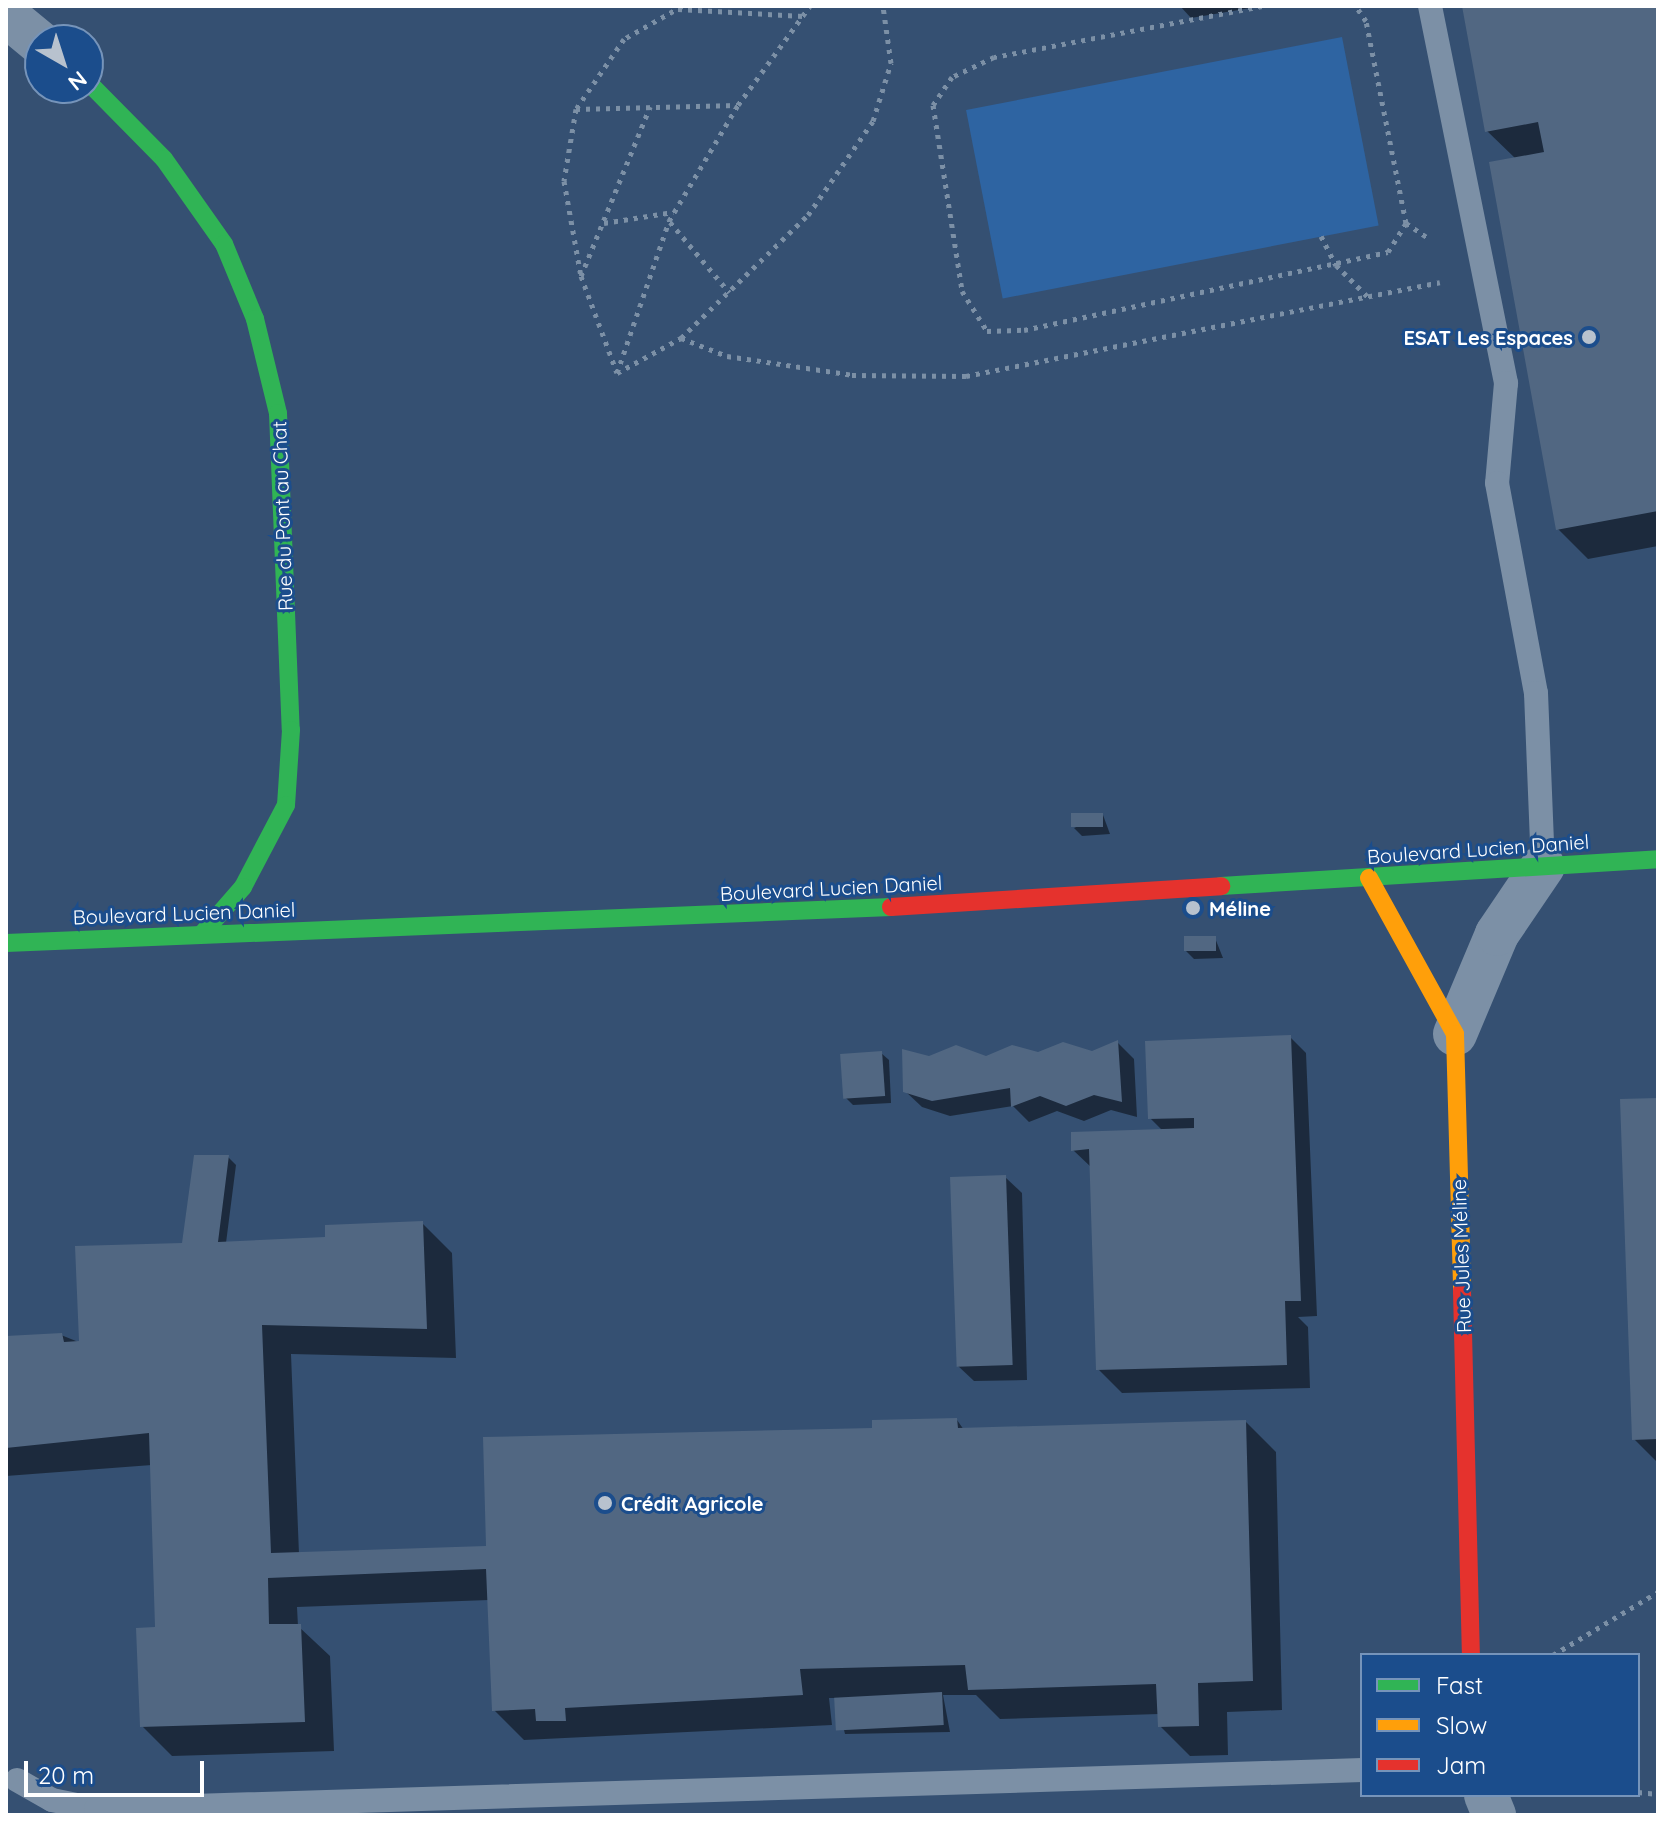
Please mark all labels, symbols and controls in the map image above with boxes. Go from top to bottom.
north arrow [24,24,104,104]
text: N [63,65,93,97]
place label: ESAT Les Espaces [1403,325,1573,349]
marker: ESAT Les Espaces [1580,328,1598,346]
street label: Rue du Pont au Chat [267,420,297,612]
street label: Boulevard Lucien Daniel [1366,829,1590,869]
street label: Boulevard Lucien Daniel [719,870,943,906]
place label: Méline [1209,896,1271,920]
street label: Boulevard Lucien Daniel [72,897,296,929]
marker: Méline [1184,899,1202,917]
street label: Rue Jules Méline [1446,1178,1476,1334]
place label: Crédit Agricole [621,1491,763,1515]
marker: Crédit Agricole [596,1494,614,1512]
legend [1360,1653,1640,1797]
text: Fast [1436,1670,1483,1700]
text: Slow [1436,1710,1487,1740]
scale bar [28,1745,208,1795]
text: Jam [1436,1750,1486,1780]
text: 20 m [38,1760,94,1790]

